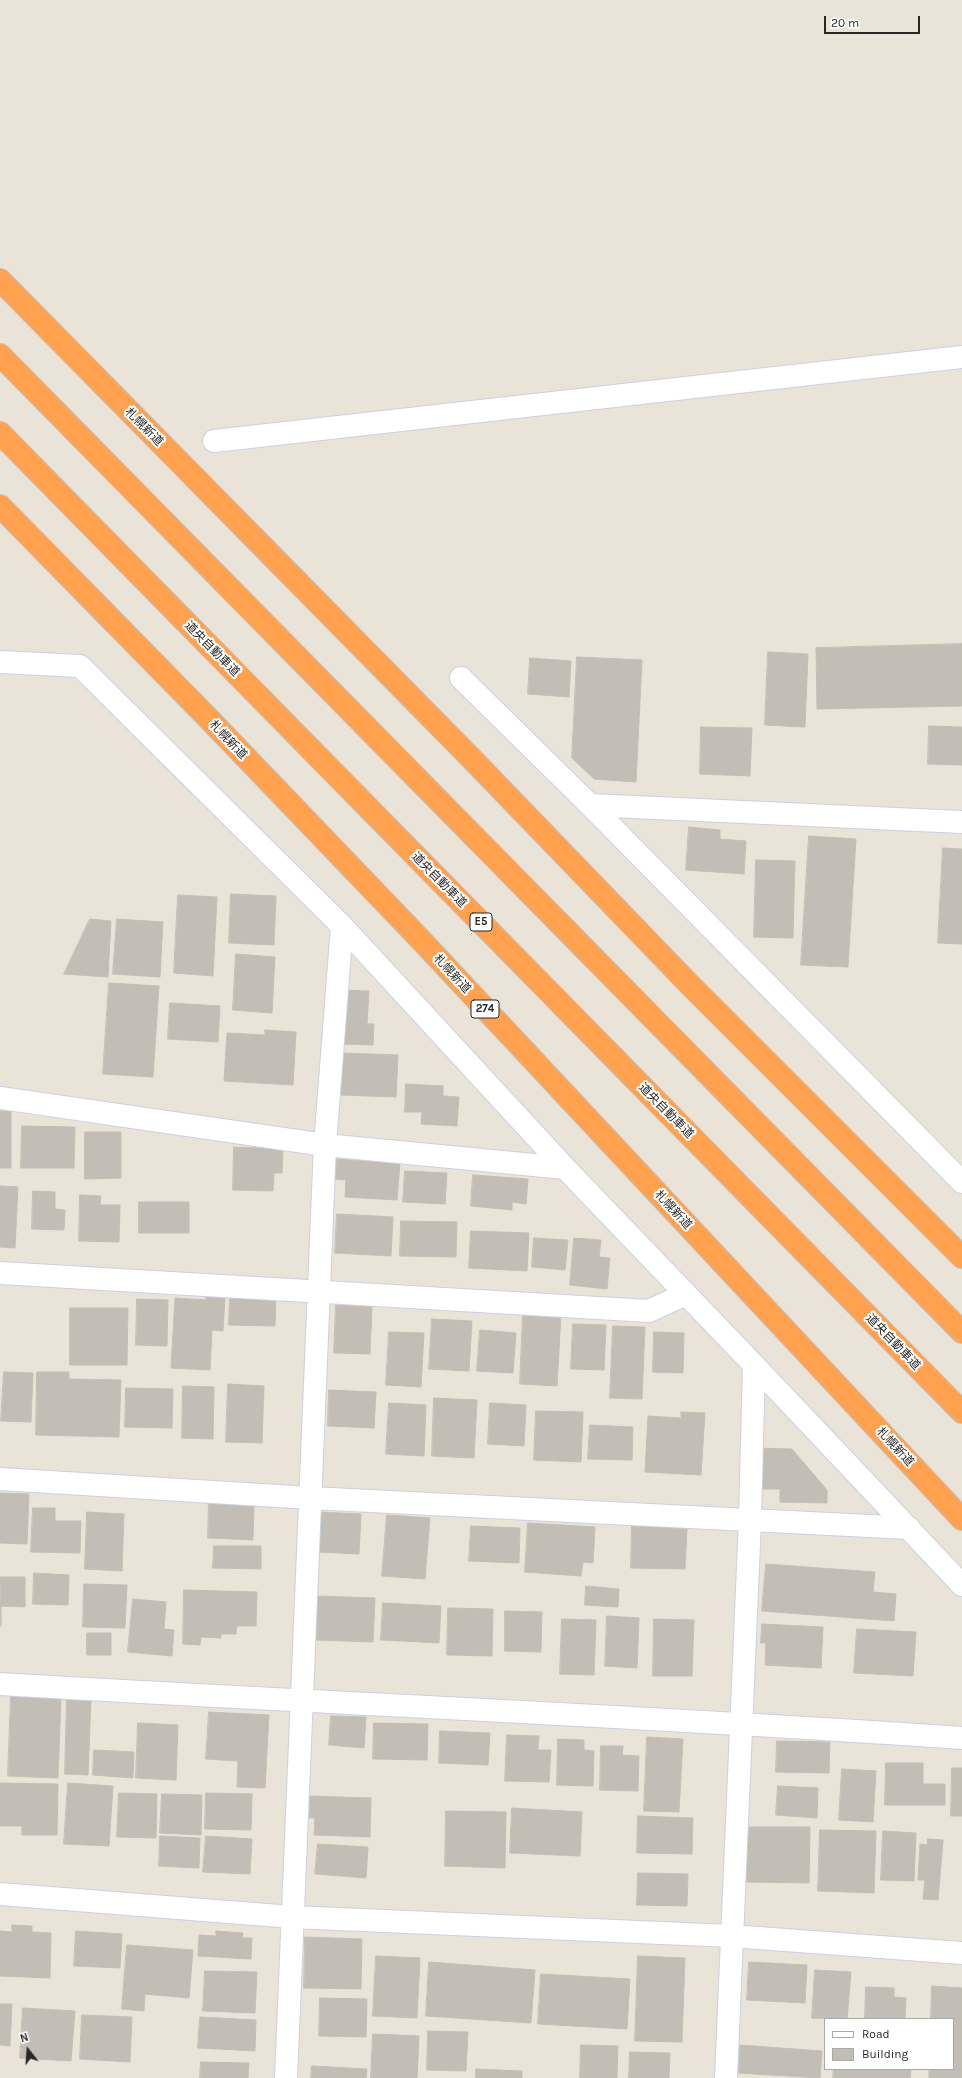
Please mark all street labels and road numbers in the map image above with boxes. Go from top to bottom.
street label: 札幌新道 [122,405,166,449]
street label: 道央自動車道 [181,618,243,680]
street label: 札幌新道 [206,718,250,762]
street label: 道央自動車道 [408,849,470,911]
road number: E5 [470,913,492,931]
street label: 札幌新道 [430,952,474,996]
road number: 274 [471,1000,499,1018]
street label: 道央自動車道 [635,1080,697,1142]
street label: 札幌新道 [651,1188,695,1232]
street label: 道央自動車道 [863,1311,923,1373]
street label: 札幌新道 [873,1425,917,1469]

